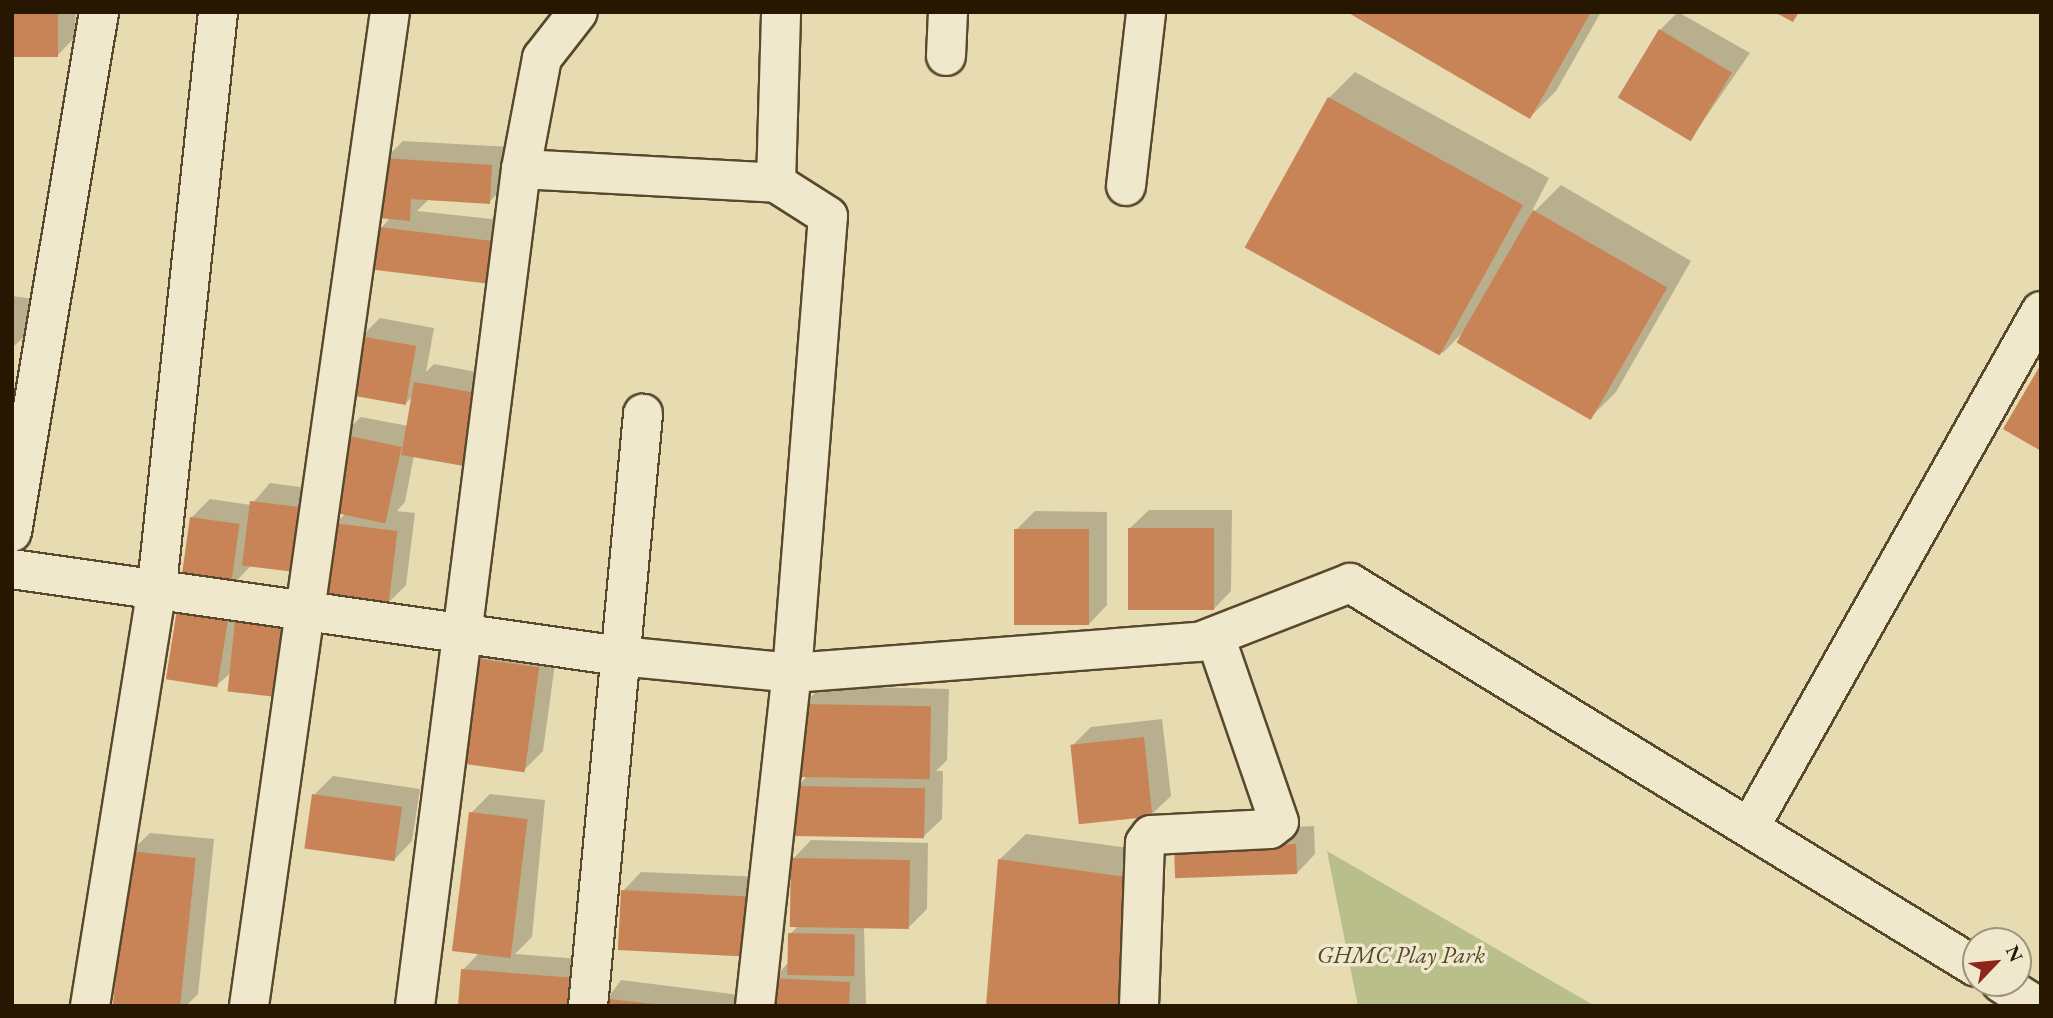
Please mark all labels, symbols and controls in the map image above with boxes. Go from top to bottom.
north arrow [1962,927,2032,997]
park label: GHMC Play Park [1317,941,1485,969]
text: N [2000,941,2029,966]

